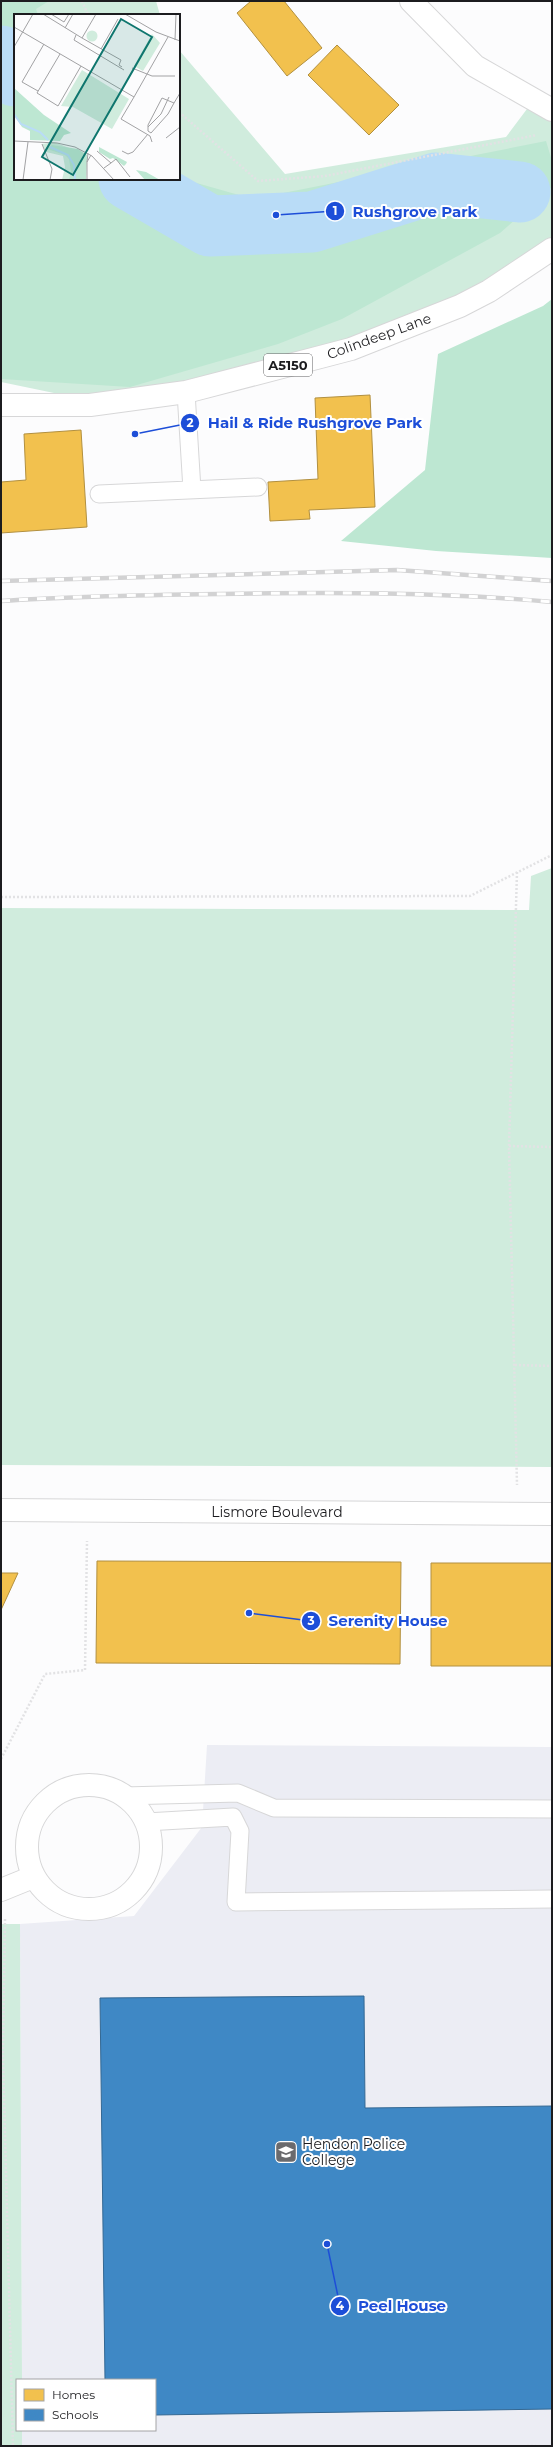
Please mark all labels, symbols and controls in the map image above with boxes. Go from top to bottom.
inset map [14,14,180,180]
callout: Rushgrove Park [325,198,486,225]
text: Rushgrove Park [353,202,478,221]
text: 1 [333,203,337,218]
street label: Colindeep Lane [325,309,433,363]
road number: A5150 [264,354,312,376]
callout: Hail & Ride Rushgrove Park [180,409,430,436]
text: Hail & Ride Rushgrove Park [208,413,422,432]
text: 2 [186,415,194,430]
street label: Lismore Boulevard [211,1503,343,1521]
callout: Serenity House [301,1608,456,1635]
text: Serenity House [329,1611,447,1630]
text: 3 [306,1613,315,1628]
place label: Hendon Police College [302,2135,405,2169]
school or university icon: Hendon Police College [273,2139,299,2165]
callout: Peel House [330,2293,454,2320]
text: Peel House [358,2296,446,2315]
text: 4 [336,2298,345,2313]
legend [16,2379,156,2431]
text: Homes [52,2387,95,2402]
text: Schools [52,2407,98,2422]

